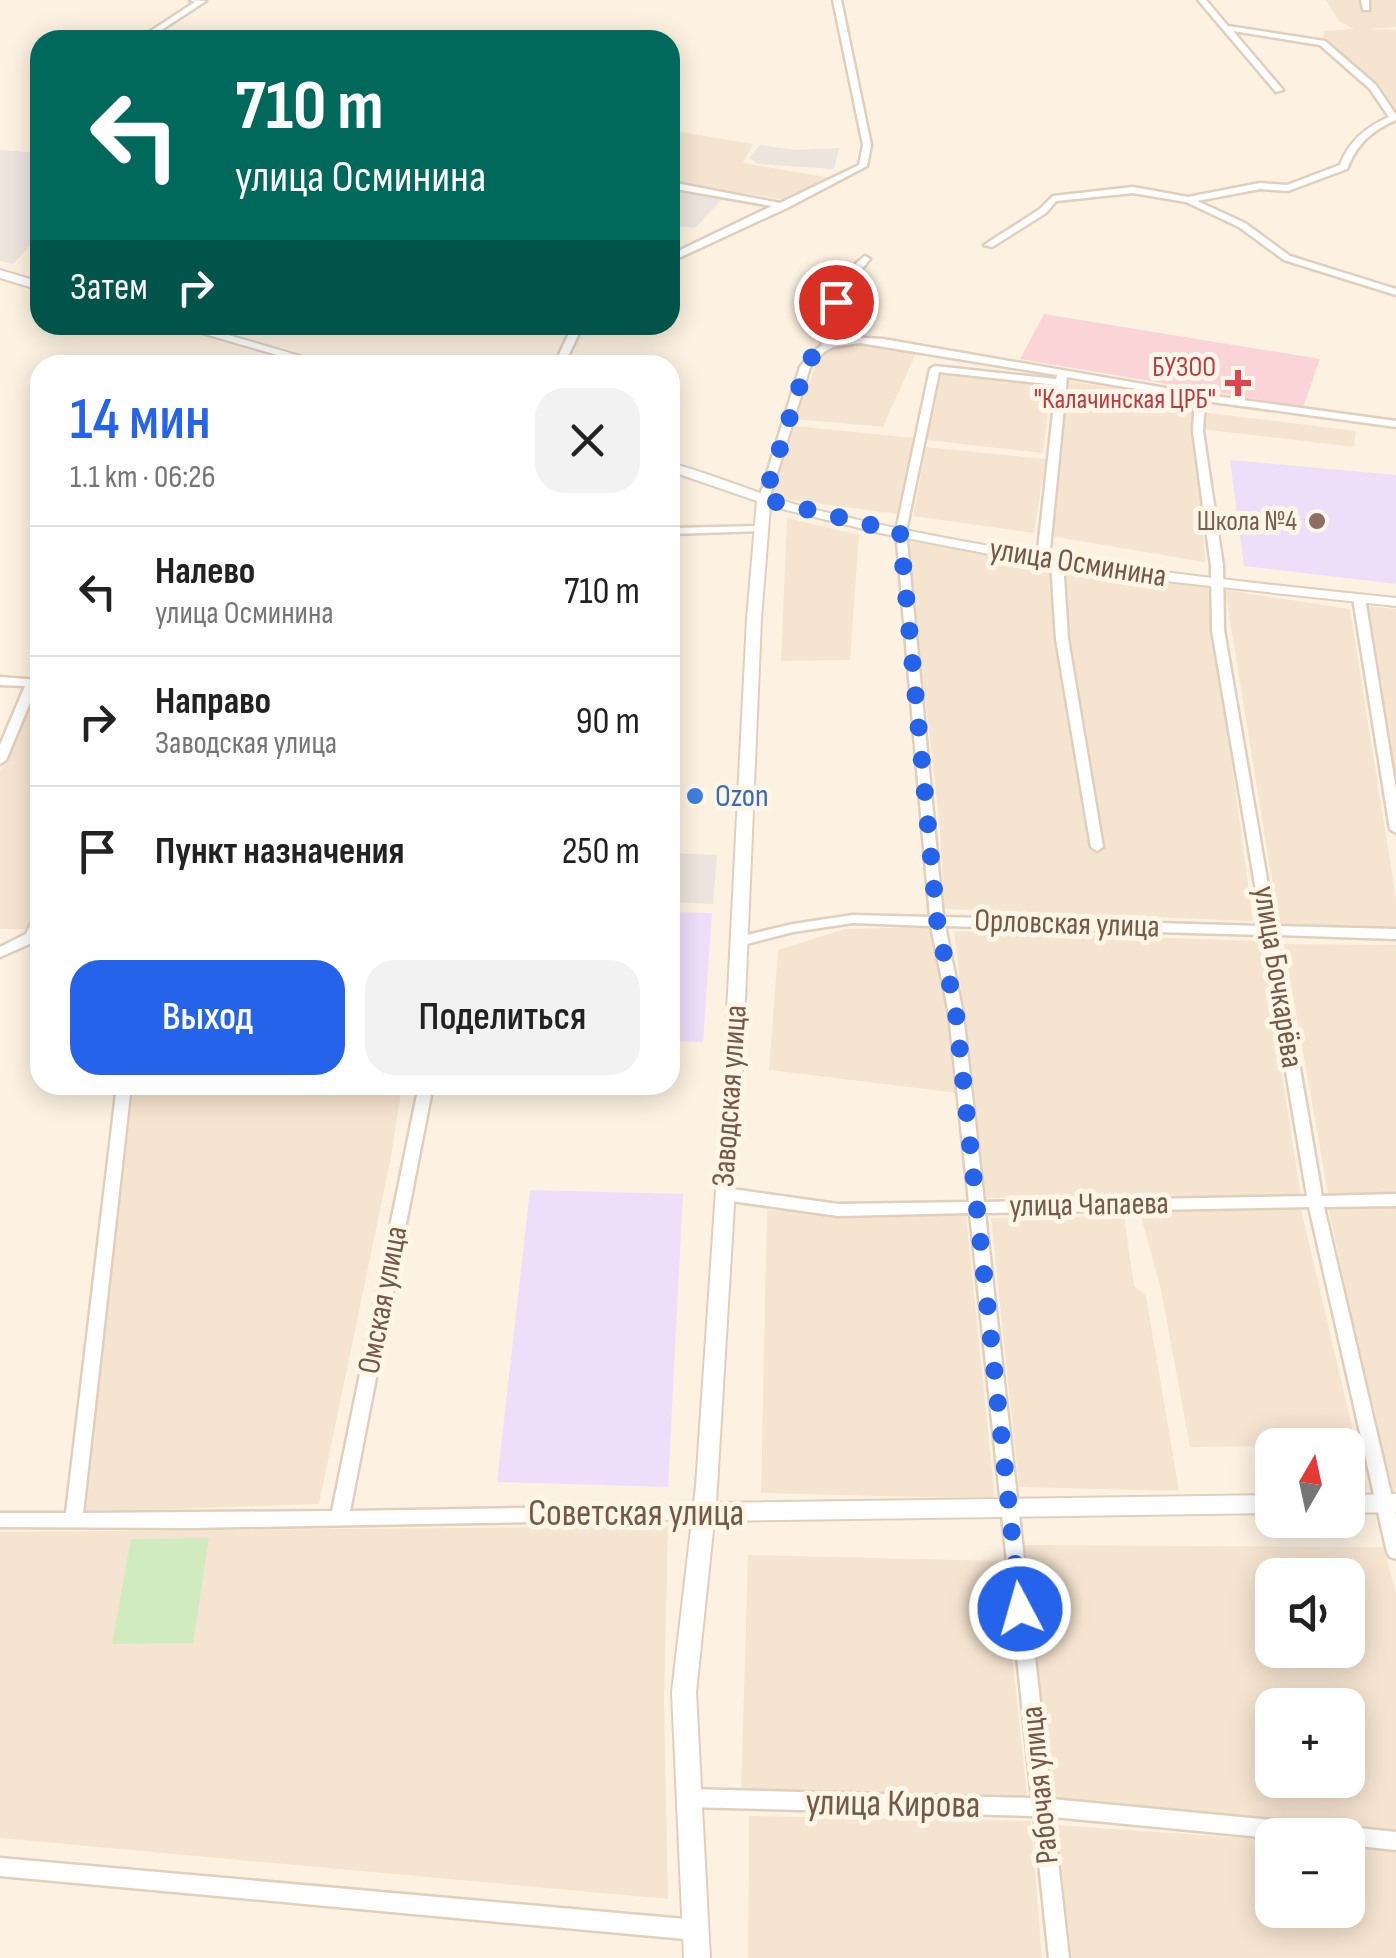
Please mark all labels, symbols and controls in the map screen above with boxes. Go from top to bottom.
text: 710 m [235,65,384,149]
icon: left [70,70,200,200]
text: улица Осминина [235,150,486,205]
icon: right [168,260,223,315]
pin [794,260,879,345]
text: Затем [70,265,148,310]
icon: arrive [809,275,864,330]
place label: БУЗОО "Калачинская ЦРБ" [1034,351,1216,416]
marker: БУЗОО "Калачинская ЦРБ" [1225,370,1251,396]
text: 14 мин [70,384,211,456]
button: close [535,388,640,493]
text: 1.1 km · 06:26 [70,458,216,497]
place label: Школа №4 [1197,505,1297,538]
marker: Школа №4 [1306,510,1328,532]
street label: улица Осминина [987,530,1169,596]
text: Налево [155,549,255,594]
icon: left [70,564,125,619]
text: 710 m [564,569,640,614]
text: улица Осминина [155,594,334,633]
text: Направо [155,679,271,724]
icon: right [70,694,125,749]
text: 90 m [576,699,640,744]
text: Заводская улица [155,724,337,763]
place label: Ozon [715,777,769,816]
marker: Ozon [684,785,706,807]
icon: arrive [70,824,125,879]
text: Пункт назначения [155,829,404,874]
text: 250 m [562,829,640,874]
street label: улица Бочкарёва [1244,883,1312,1071]
street label: Орловская улица [974,901,1160,947]
button: Выход [70,960,345,1075]
button: Поделиться [365,960,640,1075]
street label: Заводская улица [704,1004,756,1188]
street label: улица Чапаева [1009,1184,1169,1226]
street label: Омская улица [350,1223,416,1377]
north arrow [1255,1428,1365,1538]
map controls [1255,1428,1365,1928]
street label: Советская улица [528,1491,744,1536]
position arrow [968,1557,1072,1661]
button: sound [1255,1558,1365,1668]
button: + [1255,1688,1365,1798]
street label: Рабочая улица [1012,1704,1068,1866]
street label: улица Кирова [805,1780,981,1828]
button: − [1255,1818,1365,1928]

